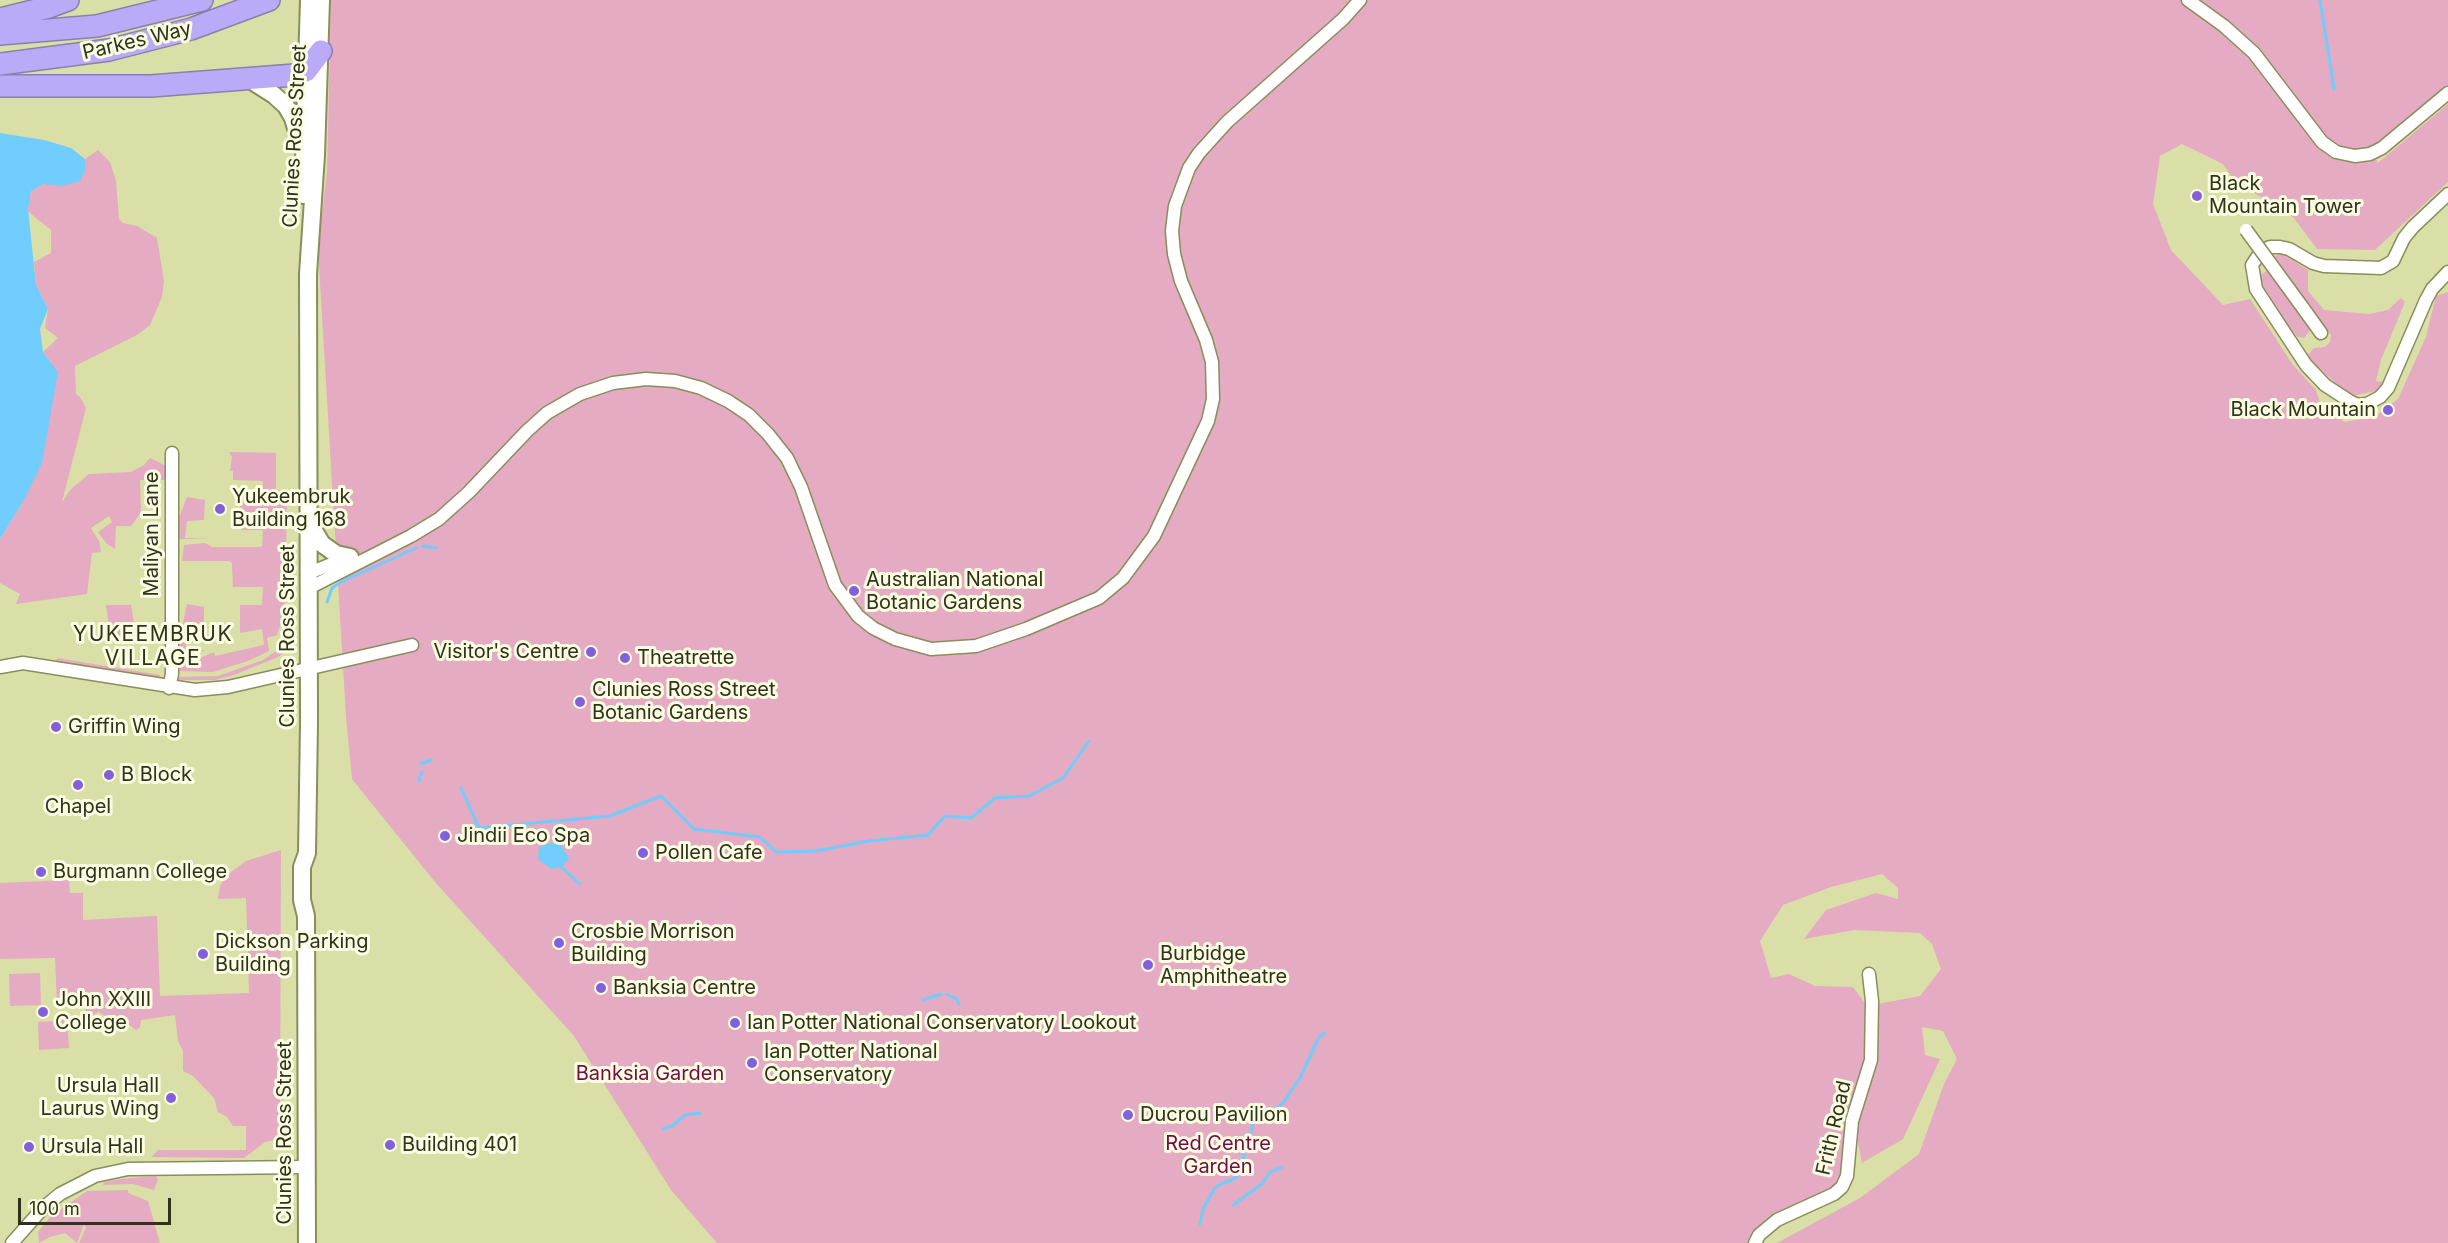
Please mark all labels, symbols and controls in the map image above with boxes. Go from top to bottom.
street label: Parkes Way [80,17,194,65]
street label: Clunies Ross Street [278,44,312,228]
place label: Black Mountain Tower [2209,172,2361,219]
marker: Black Mountain Tower [2190,189,2204,203]
place label: Black Mountain [2231,398,2376,422]
marker: Black Mountain [2381,403,2395,417]
street label: Maliyan Lane [140,472,164,596]
place label: Yukeembruk Building 168 [232,485,351,532]
marker: Yukeembruk Building 168 [213,502,227,516]
street label: Clunies Ross Street [276,544,300,728]
place label: Australian National Botanic Gardens [866,568,1043,615]
marker: Australian National Botanic Gardens [847,584,861,598]
district label: YUKEEMBRUK VILLAGE [73,622,233,672]
place label: Visitor's Centre [433,640,579,664]
marker: Visitor's Centre [584,645,598,659]
place label: Theatrette [637,646,734,670]
marker: Theatrette [618,651,632,665]
place label: Clunies Ross Street Botanic Gardens [592,678,776,725]
marker: Clunies Ross Street Botanic Gardens [573,695,587,709]
place label: Griffin Wing [68,715,181,739]
marker: Griffin Wing [49,720,63,734]
place label: B Block [121,763,192,787]
marker: B Block [102,768,116,782]
marker: Chapel [71,778,85,792]
place label: Chapel [45,795,111,819]
place label: Jindii Eco Spa [457,824,590,848]
marker: Jindii Eco Spa [438,829,452,843]
place label: Pollen Cafe [655,841,763,865]
marker: Pollen Cafe [636,846,650,860]
place label: Burgmann College [53,860,227,884]
marker: Burgmann College [34,865,48,879]
place label: Crosbie Morrison Building [571,920,735,967]
place label: Dickson Parking Building [215,930,368,977]
marker: Crosbie Morrison Building [552,936,566,950]
place label: Burbidge Amphitheatre [1160,942,1287,989]
marker: Dickson Parking Building [196,947,210,961]
marker: Burbidge Amphitheatre [1141,958,1155,972]
place label: Banksia Centre [613,976,756,1000]
marker: Banksia Centre [594,981,608,995]
place label: John XXIII College [55,988,151,1035]
marker: John XXIII College [36,1005,50,1019]
place label: Ian Potter National Conservatory Lookout [747,1011,1136,1035]
marker: Ian Potter National Conservatory Lookout [728,1016,742,1030]
place label: Ian Potter National Conservatory [764,1040,937,1087]
street label: Clunies Ross Street [273,1041,297,1225]
marker: Ian Potter National Conservatory [745,1056,759,1070]
park label: Banksia Garden [576,1062,724,1086]
place label: Ursula Hall Laurus Wing [40,1074,159,1121]
street label: Frith Road [1811,1078,1857,1178]
marker: Ursula Hall Laurus Wing [164,1091,178,1105]
place label: Ducrou Pavilion [1140,1103,1288,1127]
marker: Ducrou Pavilion [1121,1108,1135,1122]
park label: Red Centre Garden [1165,1132,1271,1179]
place label: Building 401 [402,1133,517,1157]
place label: Ursula Hall [41,1135,143,1159]
marker: Building 401 [383,1138,397,1152]
marker: Ursula Hall [22,1140,36,1154]
scale bar [21,1186,174,1224]
text: 100 m [29,1198,80,1219]

